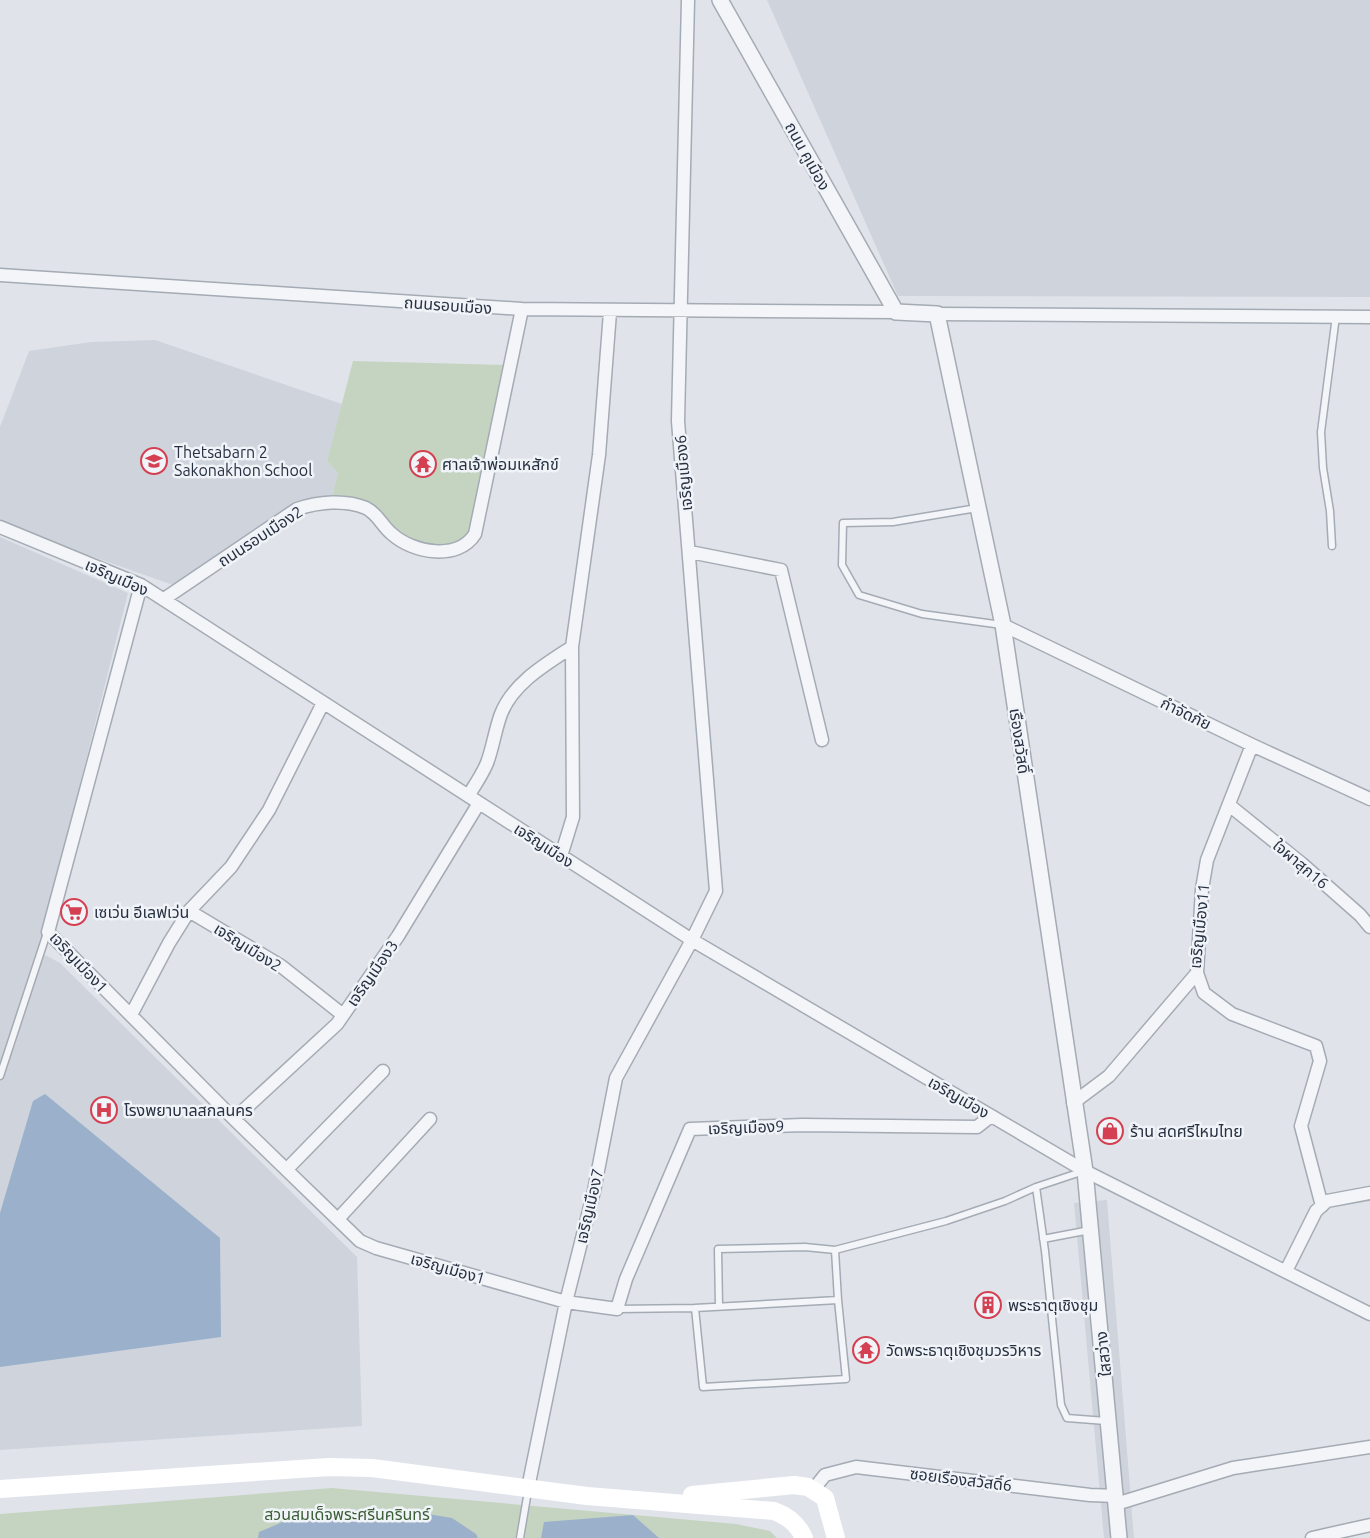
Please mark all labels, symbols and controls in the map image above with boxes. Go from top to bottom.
street label: ถนน คูเมือง [781,119,834,194]
street label: ถนนรอบเมือง [403,293,493,317]
street label: เจริญเมือง6 [671,434,695,512]
place label: Thetsabarn 2 Sakonakhon School [174,443,312,479]
school or university icon: Thetsabarn 2 Sakonakhon School [139,446,169,476]
temple icon: ศาลเจ้าพ่อมเหสักข์ [408,449,438,479]
place label: ศาลเจ้าพ่อมเหสักข์ [442,455,559,473]
street label: ถนนรอบเมือง2 [214,502,306,570]
street label: เจริญเมือง [83,555,151,599]
street label: กำจัดภัย [1158,693,1214,733]
street label: เรืองสวัสดิ์ [1006,707,1034,775]
street label: เจริญเมือง [511,819,577,871]
street label: ใจผาสุก16 [1269,836,1332,893]
street label: เจริญเมือง11 [1186,883,1212,969]
supermarket icon: เซเว่น อีเลฟเว่น [59,897,89,927]
place label: เซเว่น อีเลฟเว่น [94,903,189,921]
street label: เจริญเมือง2 [211,919,285,975]
street label: เจริญเมือง1 [46,928,112,996]
street label: เจริญเมือง3 [343,937,401,1009]
street label: เจริญเมือง [925,1072,993,1122]
hospital icon: โรงพยาบาลสกลนคร [89,1095,119,1125]
place label: โรงพยาบาลสกลนคร [124,1101,253,1119]
shop icon: ร้าน สดศรีไหมไทย [1095,1116,1125,1146]
street label: เจริญเมือง9 [707,1117,785,1137]
place label: ร้าน สดศรีไหมไทย [1130,1122,1243,1140]
street label: เจริญเมือง7 [572,1167,606,1245]
street label: เจริญเมือง1 [409,1249,487,1287]
building icon: พระธาตุเชิงชุม [973,1290,1003,1320]
place label: พระธาตุเชิงชุม [1008,1296,1098,1315]
street label: ใสสว่าง [1092,1330,1114,1378]
temple icon: วัดพระธาตุเชิงชุมวรวิหาร [851,1335,881,1365]
place label: วัดพระธาตุเชิงชุมวรวิหาร [886,1341,1041,1360]
street label: ซอยเรืองสวัสดิ์6 [909,1464,1013,1494]
park label: สวนสมเด็จพระศรีนครินทร์ [264,1505,431,1523]

